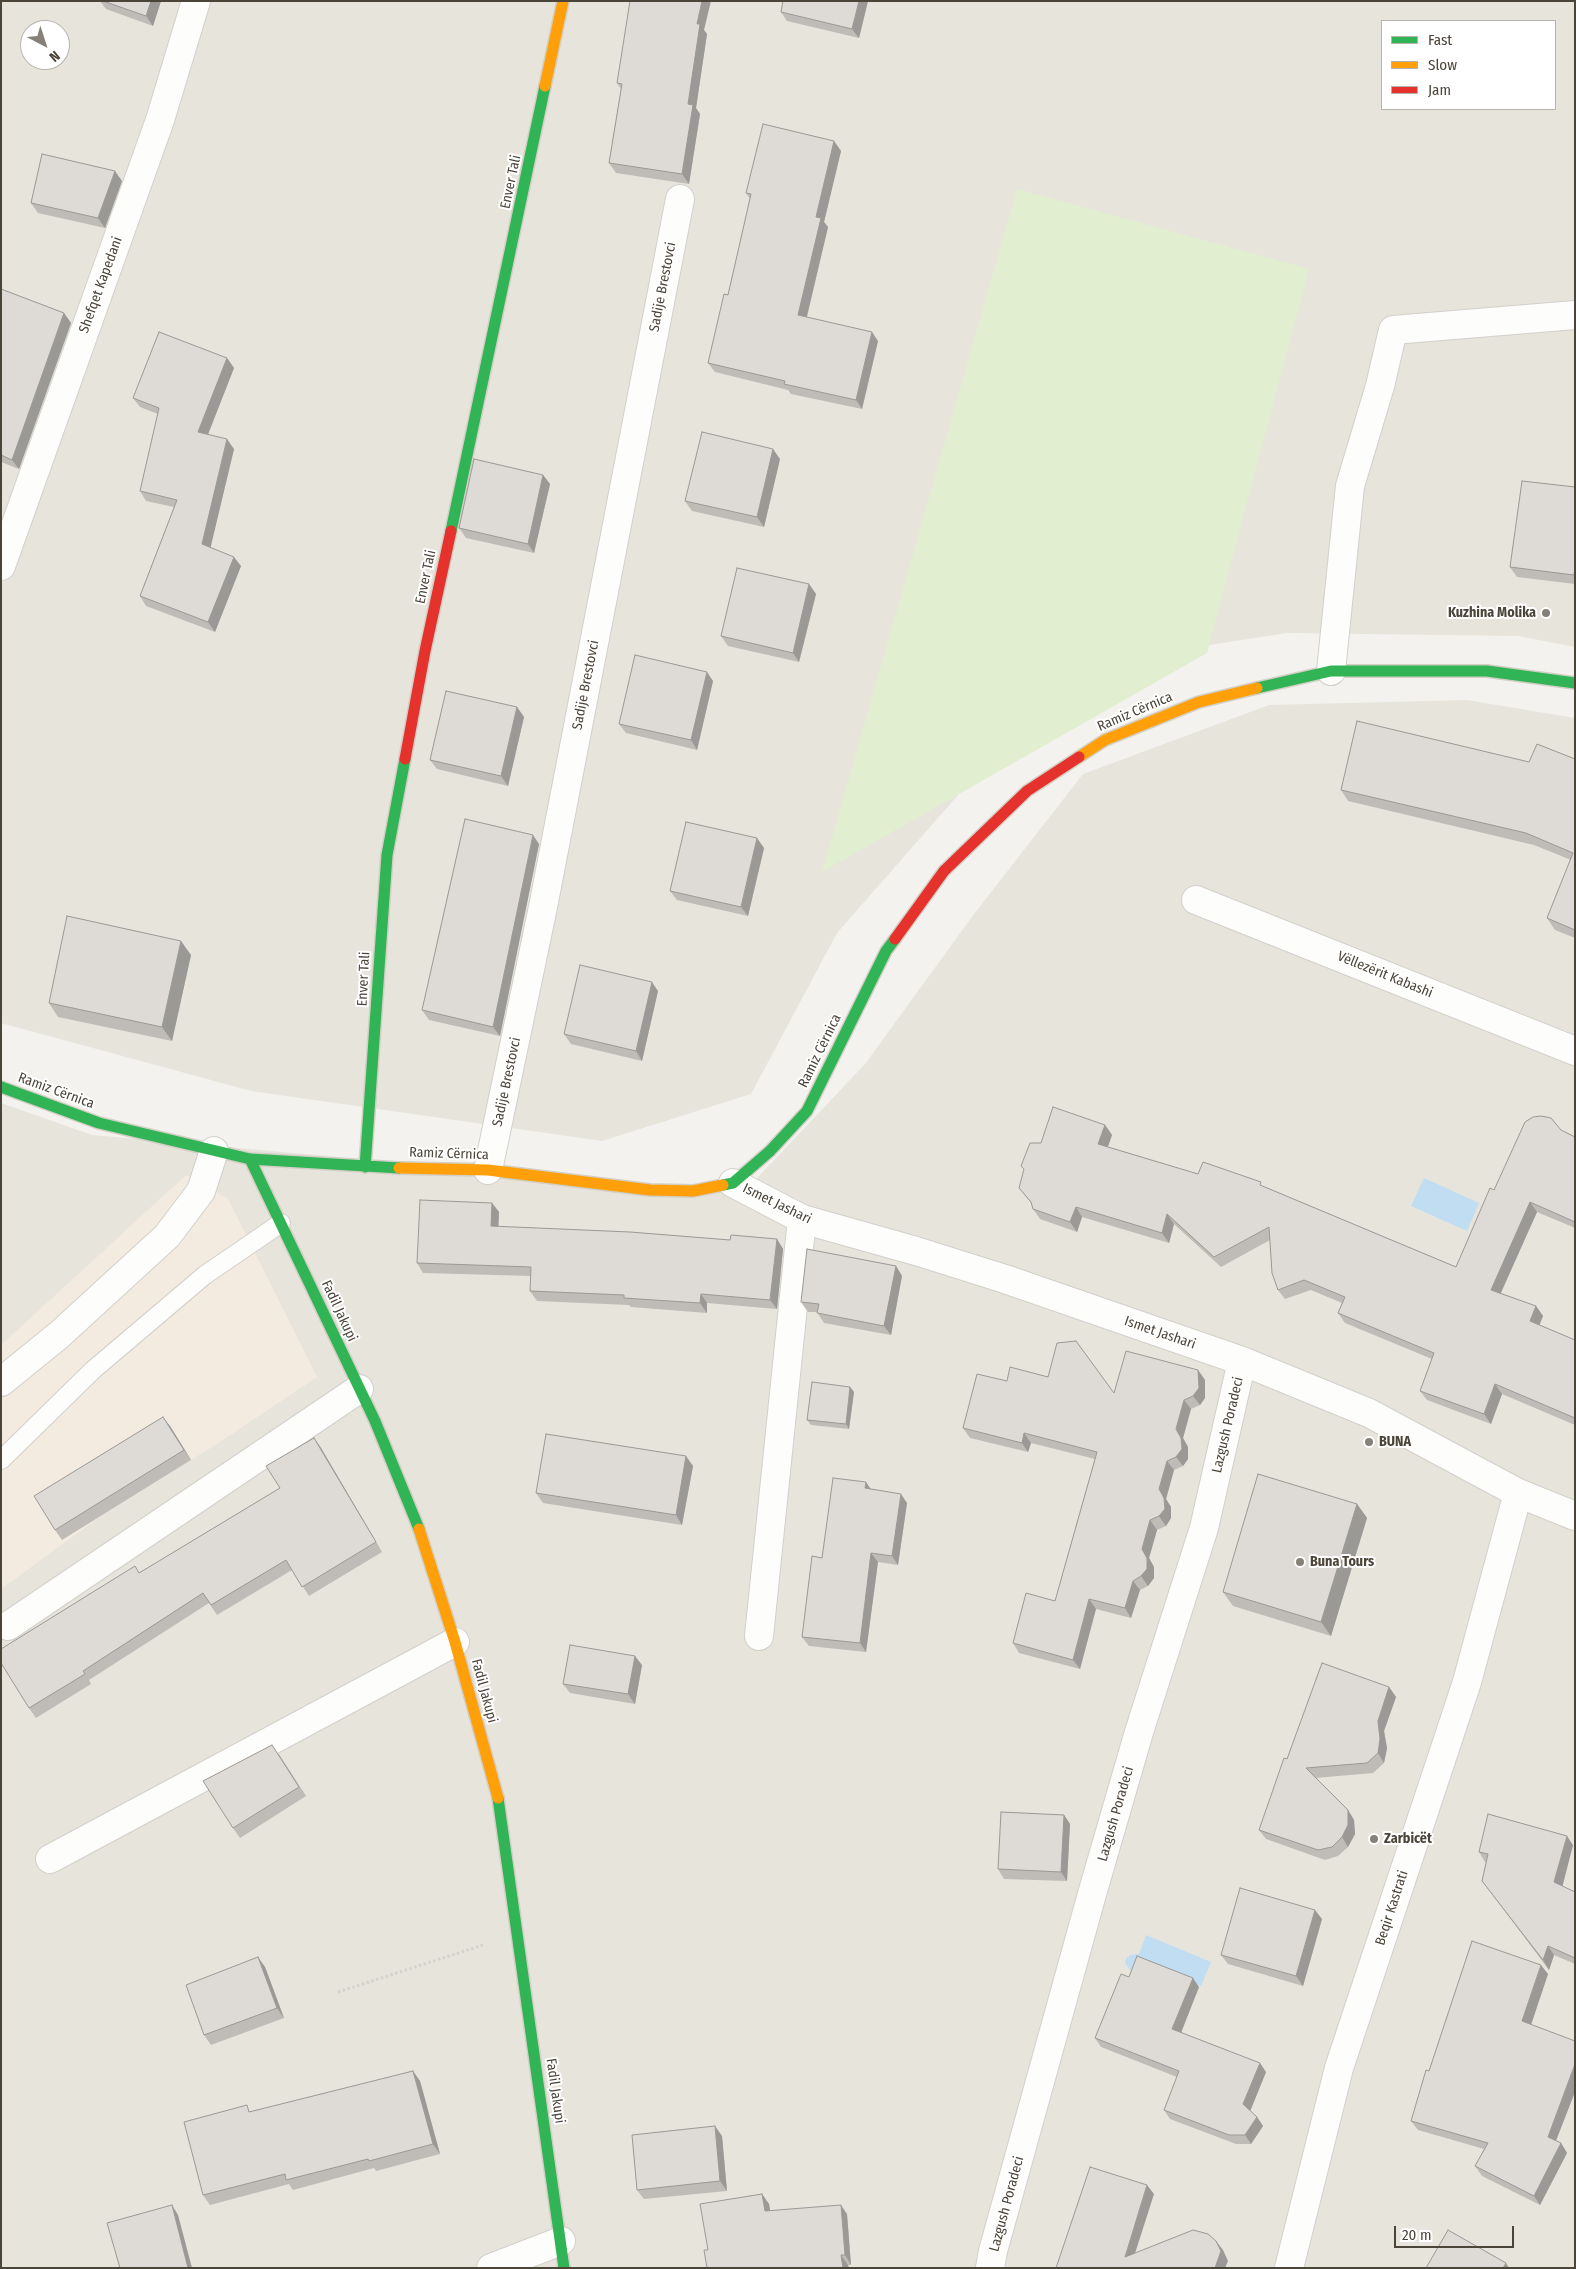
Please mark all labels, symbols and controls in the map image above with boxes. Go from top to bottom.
north arrow [20,20,70,70]
legend [1381,20,1556,110]
text: Fast [1428,31,1452,49]
text: N [46,47,63,65]
text: Slow [1428,56,1457,74]
text: Jam [1428,81,1451,99]
street label: Enver Tali [497,154,525,210]
street label: Shefqet Kapedani [76,234,126,336]
street label: Sadije Brestovci [646,241,680,333]
street label: Enver Tali [412,549,440,605]
place label: Kuzhina Molika [1448,605,1536,621]
marker: Kuzhina Molika [1540,607,1552,619]
street label: Sadije Brestovci [569,639,603,731]
street label: Ramiz Cërnica [1095,689,1175,735]
street label: Vëllezërit Kabashi [1335,948,1435,1002]
street label: Enver Tali [354,951,374,1007]
street label: Ramiz Cërnica [795,1011,845,1091]
street label: Sadije Brestovci [489,1036,525,1128]
street label: Ramiz Cërnica [16,1069,96,1113]
street label: Ramiz Cërnica [409,1144,489,1164]
street label: Ismet Jashari [740,1180,814,1228]
street label: Fadil Jakupi [318,1278,360,1344]
street label: Ismet Jashari [1122,1313,1198,1353]
street label: Lazgush Poradeci [1209,1375,1247,1475]
place label: BUNA [1379,1434,1411,1450]
marker: BUNA [1363,1436,1375,1448]
place label: Buna Tours [1310,1554,1374,1570]
marker: Buna Tours [1294,1556,1306,1568]
street label: Fadil Jakupi [467,1657,501,1725]
street label: Lazgush Poradeci [1094,1764,1138,1864]
place label: Zarbicët [1384,1831,1432,1847]
marker: Zarbicët [1368,1833,1380,1845]
street label: Beqir Kastrati [1372,1868,1412,1948]
street label: Fadil Jakupi [542,2057,568,2125]
street label: Lazgush Poradeci [986,2154,1028,2254]
scale bar [1396,2216,1516,2248]
text: 20 m [1402,2226,1432,2244]

